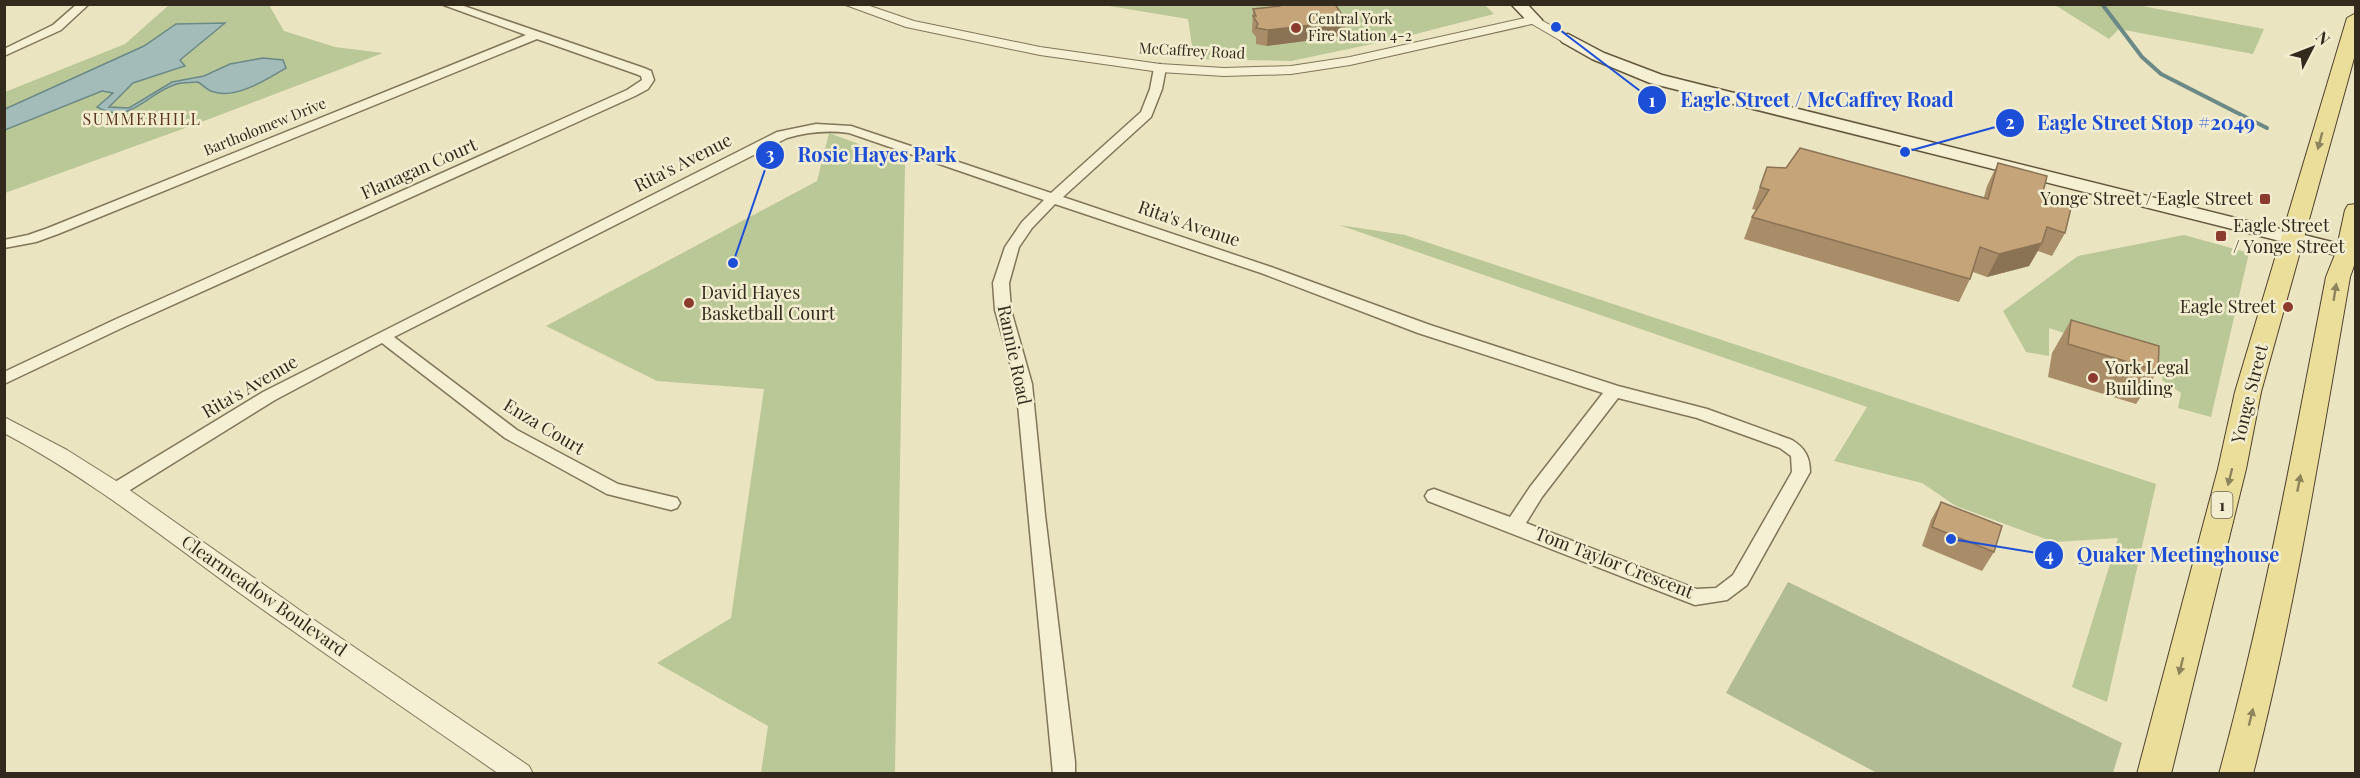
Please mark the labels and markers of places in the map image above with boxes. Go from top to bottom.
place label: Central York Fire Station 4-2 [1308,8,1412,45]
marker: Central York Fire Station 4-2 [1289,21,1303,35]
callout: Eagle Street / McCaffrey Road [1637,81,1966,119]
callout: Eagle Street Stop #2049 [1995,104,2267,142]
callout: Rosie Hayes Park [755,136,968,174]
place label: Yonge Street / Eagle Street [2039,186,2254,210]
marker: Yonge Street / Eagle Street [2258,192,2272,206]
place label: Eagle Street / Yonge Street [2233,213,2345,258]
marker: Eagle Street / Yonge Street [2214,229,2228,243]
place label: David Hayes Basketball Court [701,280,836,325]
place label: Eagle Street [2180,294,2277,318]
marker: David Hayes Basketball Court [682,296,696,310]
marker: Eagle Street [2281,300,2295,314]
place label: York Legal Building [2104,355,2189,400]
marker: York Legal Building [2086,371,2100,385]
callout: Quaker Meetinghouse [2034,536,2292,574]

